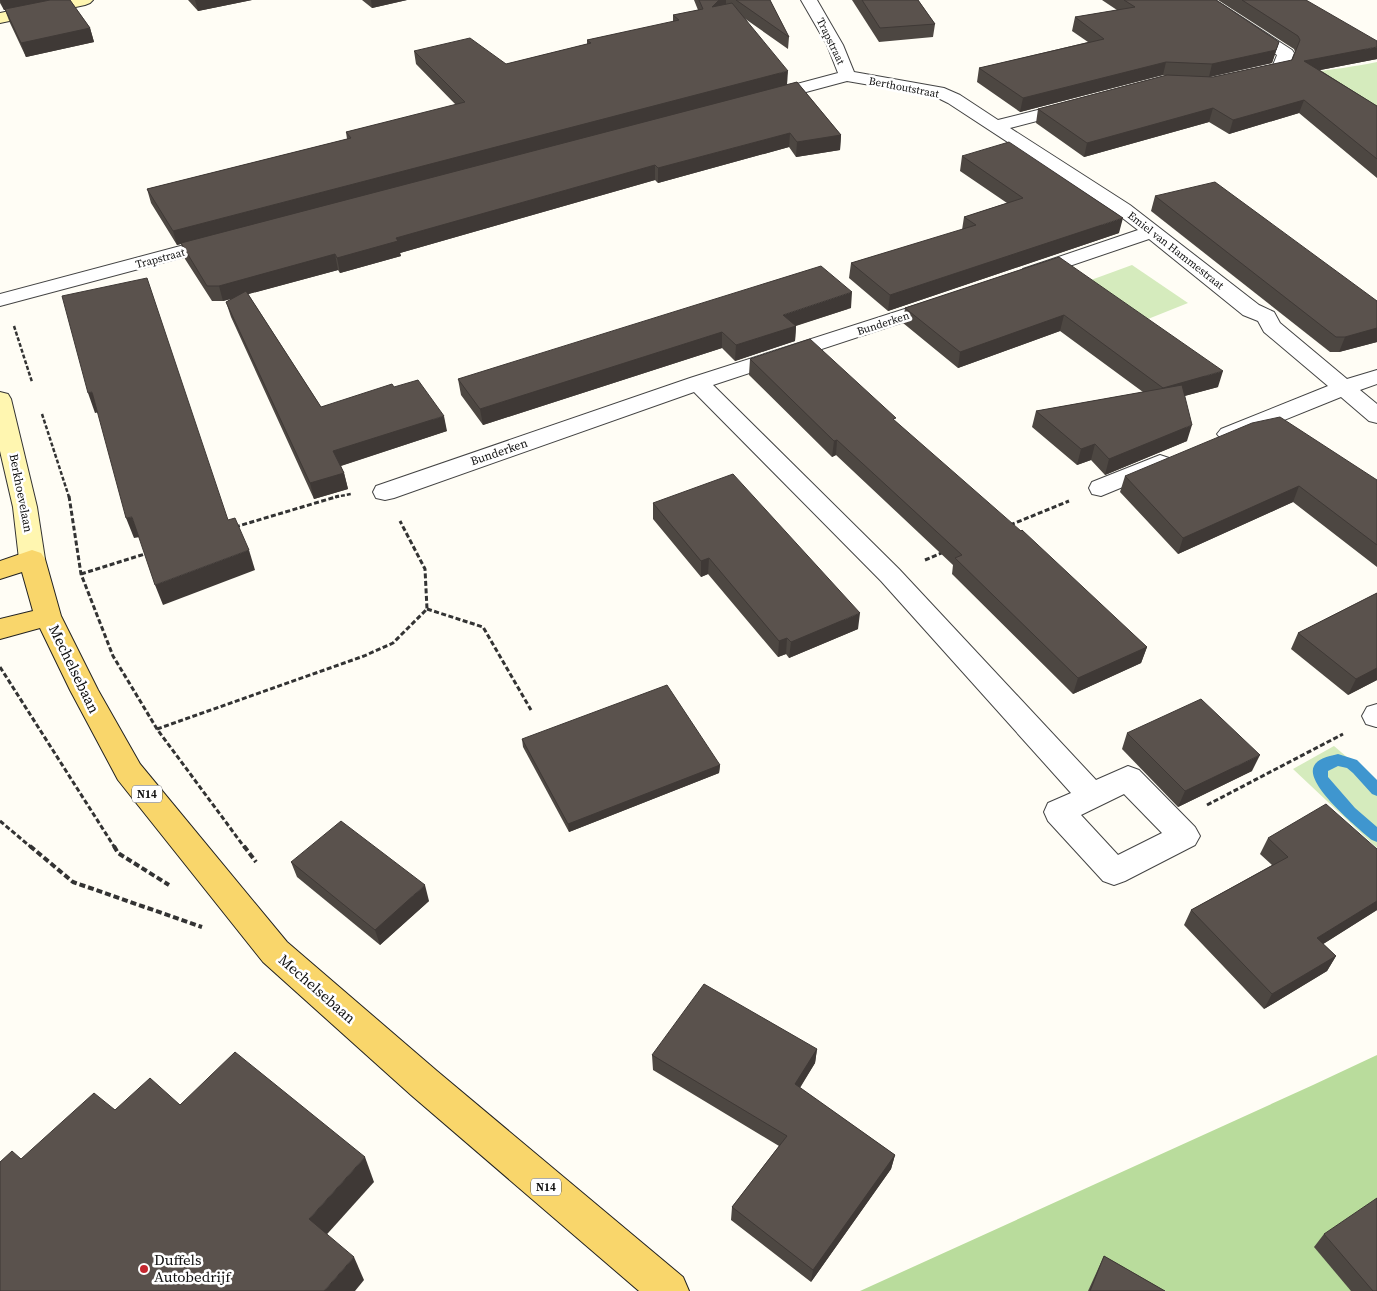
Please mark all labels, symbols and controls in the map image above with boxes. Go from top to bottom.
street label: Trapstraat [813,15,848,67]
street label: Berthoutstraat [868,73,941,102]
street label: Emiel van Hammestraat [1124,208,1227,293]
street label: Trapstraat [134,245,187,272]
street label: Bunderken [855,308,912,339]
street label: Bunderken [468,435,530,469]
street label: Berkhoevelaan [6,452,36,534]
street label: Mechelsebaan [44,621,105,717]
road number: N14 [132,786,162,802]
street label: Mechelsebaan [274,949,360,1028]
road number: N14 [531,1178,561,1196]
place label: Duffels Autobedrijf [154,1249,232,1287]
marker: Duffels Autobedrijf [138,1263,150,1275]

